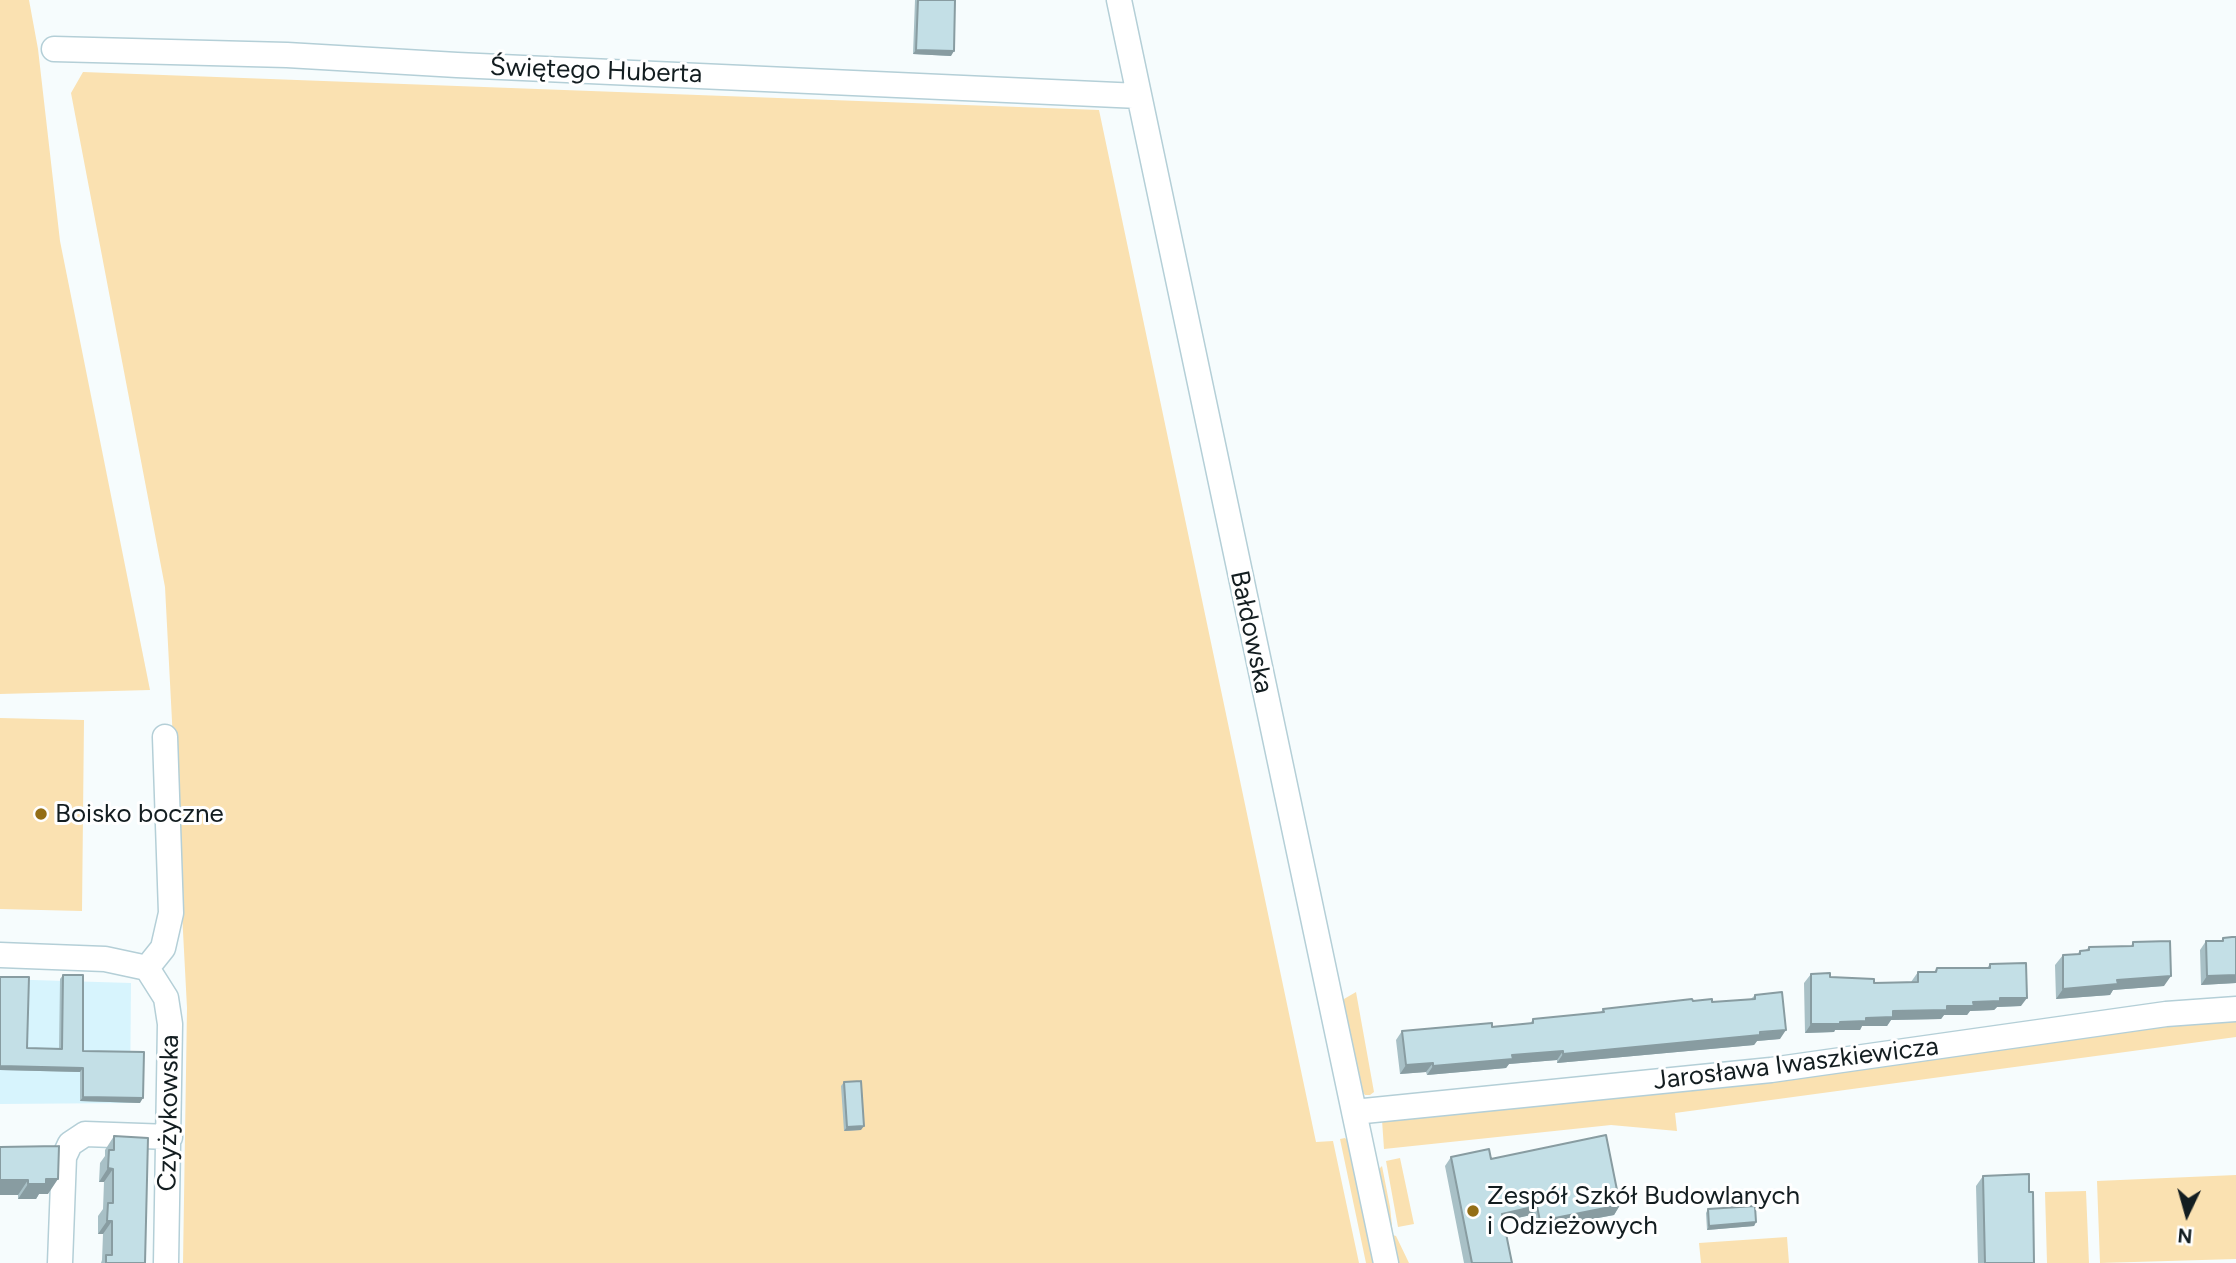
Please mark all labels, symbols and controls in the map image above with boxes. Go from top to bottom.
street label: Świętego Huberta [489,52,703,90]
street label: Bałdowska [1223,568,1279,696]
place label: Boisko boczne [55,798,224,830]
marker: Boisko boczne [33,806,49,822]
street label: Jarosława Iwaszkiewicza [1652,1031,1940,1097]
street label: Czyżykowska [152,1034,186,1192]
north arrow [2152,1179,2222,1249]
place label: Zespół Szkół Budowlanych i Odzieżowych [1487,1180,1800,1242]
marker: Zespół Szkół Budowlanych i Odzieżowych [1465,1203,1481,1219]
text: N [2177,1223,2193,1248]

